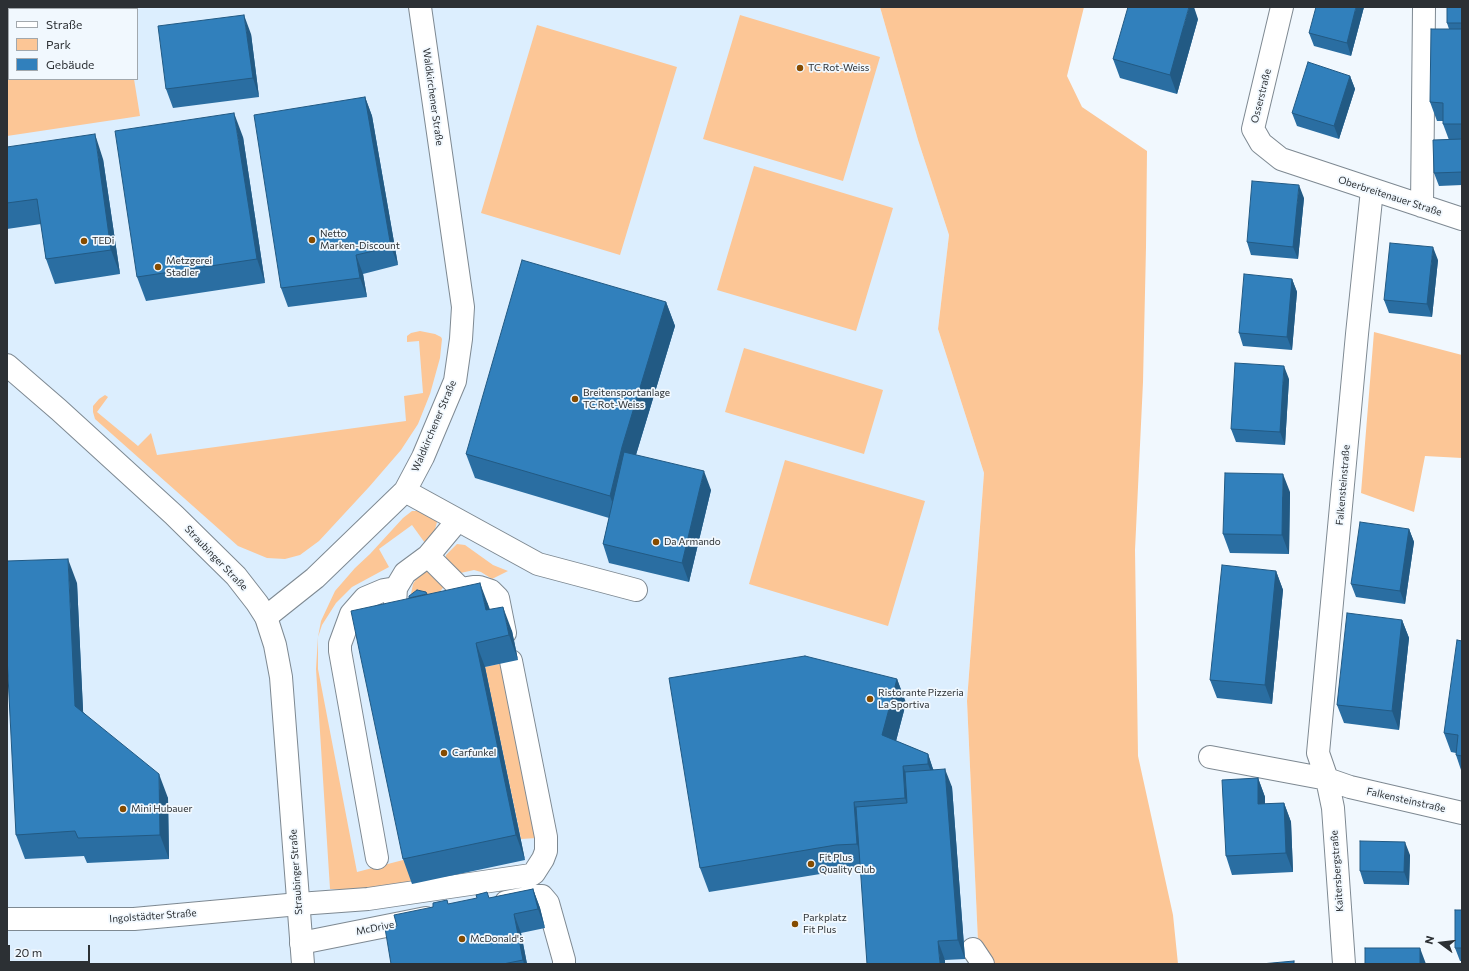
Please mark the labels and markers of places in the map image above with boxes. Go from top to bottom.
place label: TC Rot-Weiss [808,62,869,74]
marker: TC Rot-Weiss [795,63,805,73]
place label: Netto Marken-Discount [320,228,400,252]
place label: TEDi [92,235,114,247]
marker: Netto Marken-Discount [307,235,317,245]
marker: TEDi [79,236,89,246]
place label: Metzgerei Stadler [166,255,212,278]
marker: Metzgerei Stadler [153,262,163,272]
place label: Breitensportanlage TC Rot-Weiss [583,387,670,410]
marker: Breitensportanlage TC Rot-Weiss [570,394,580,404]
place label: Da Armando [664,536,721,548]
marker: Da Armando [651,537,661,547]
place label: Ristorante Pizzeria La Sportiva [878,687,964,710]
marker: Ristorante Pizzeria La Sportiva [865,694,875,704]
place label: Carfunkel [452,747,496,759]
marker: Carfunkel [439,748,449,758]
place label: Mini Hubauer [131,803,192,815]
marker: Mini Hubauer [118,804,128,814]
place label: Fit Plus Quality Club [819,852,875,876]
marker: Fit Plus Quality Club [806,859,816,869]
place label: Parkplatz Fit Plus [803,912,847,936]
marker: Parkplatz Fit Plus [790,919,800,929]
place label: McDonald's [470,933,524,945]
marker: McDonald's [457,934,467,944]

